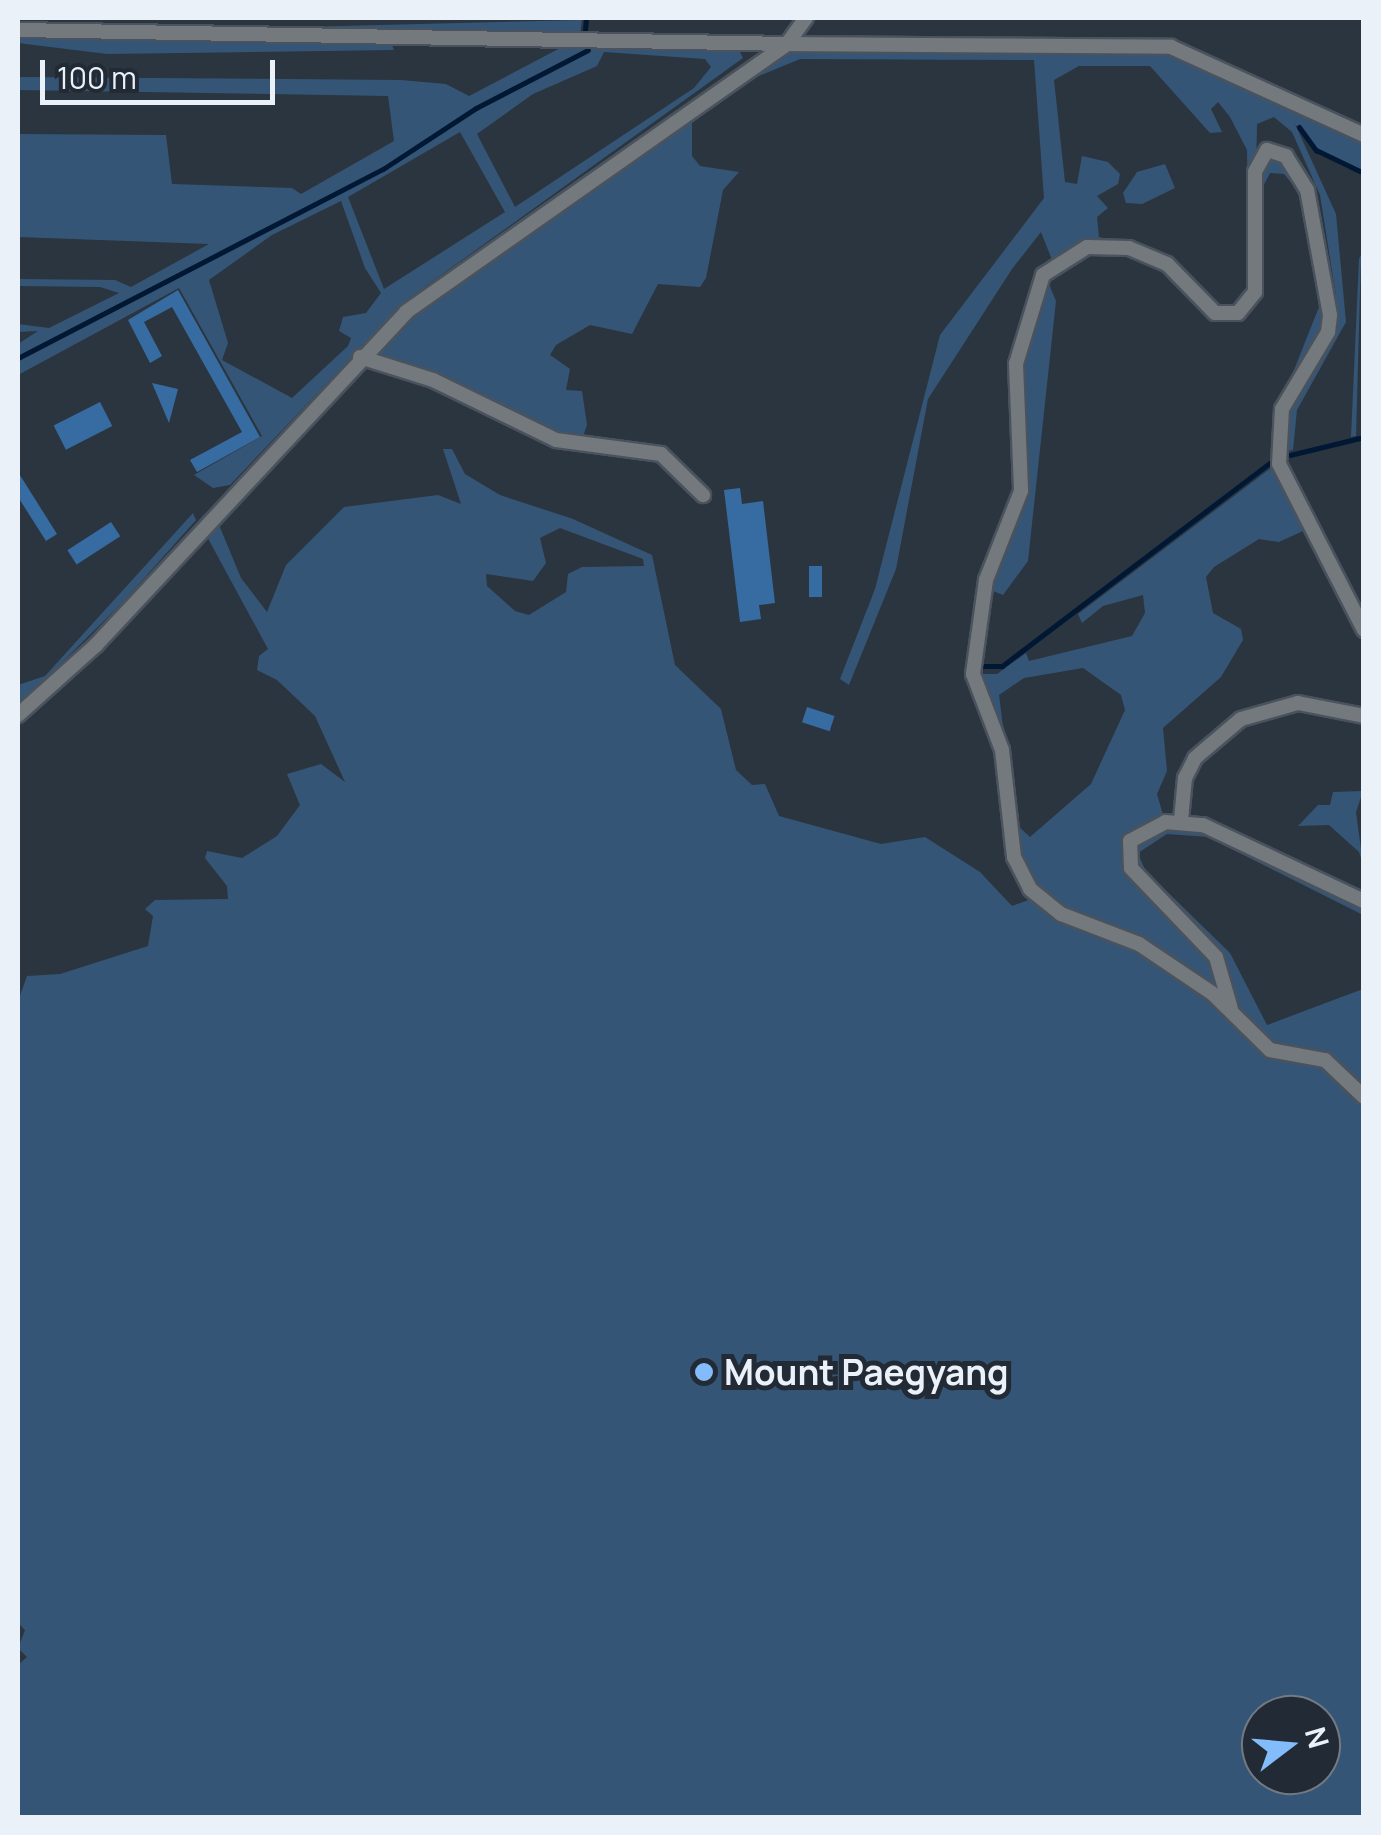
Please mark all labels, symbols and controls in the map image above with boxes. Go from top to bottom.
scale bar [45,40,280,102]
text: 100 m [57,57,137,98]
place label: Mount Paegyang [724,1351,1009,1393]
marker: Mount Paegyang [693,1361,715,1383]
north arrow [1241,1695,1341,1795]
text: N [1297,1722,1339,1752]

